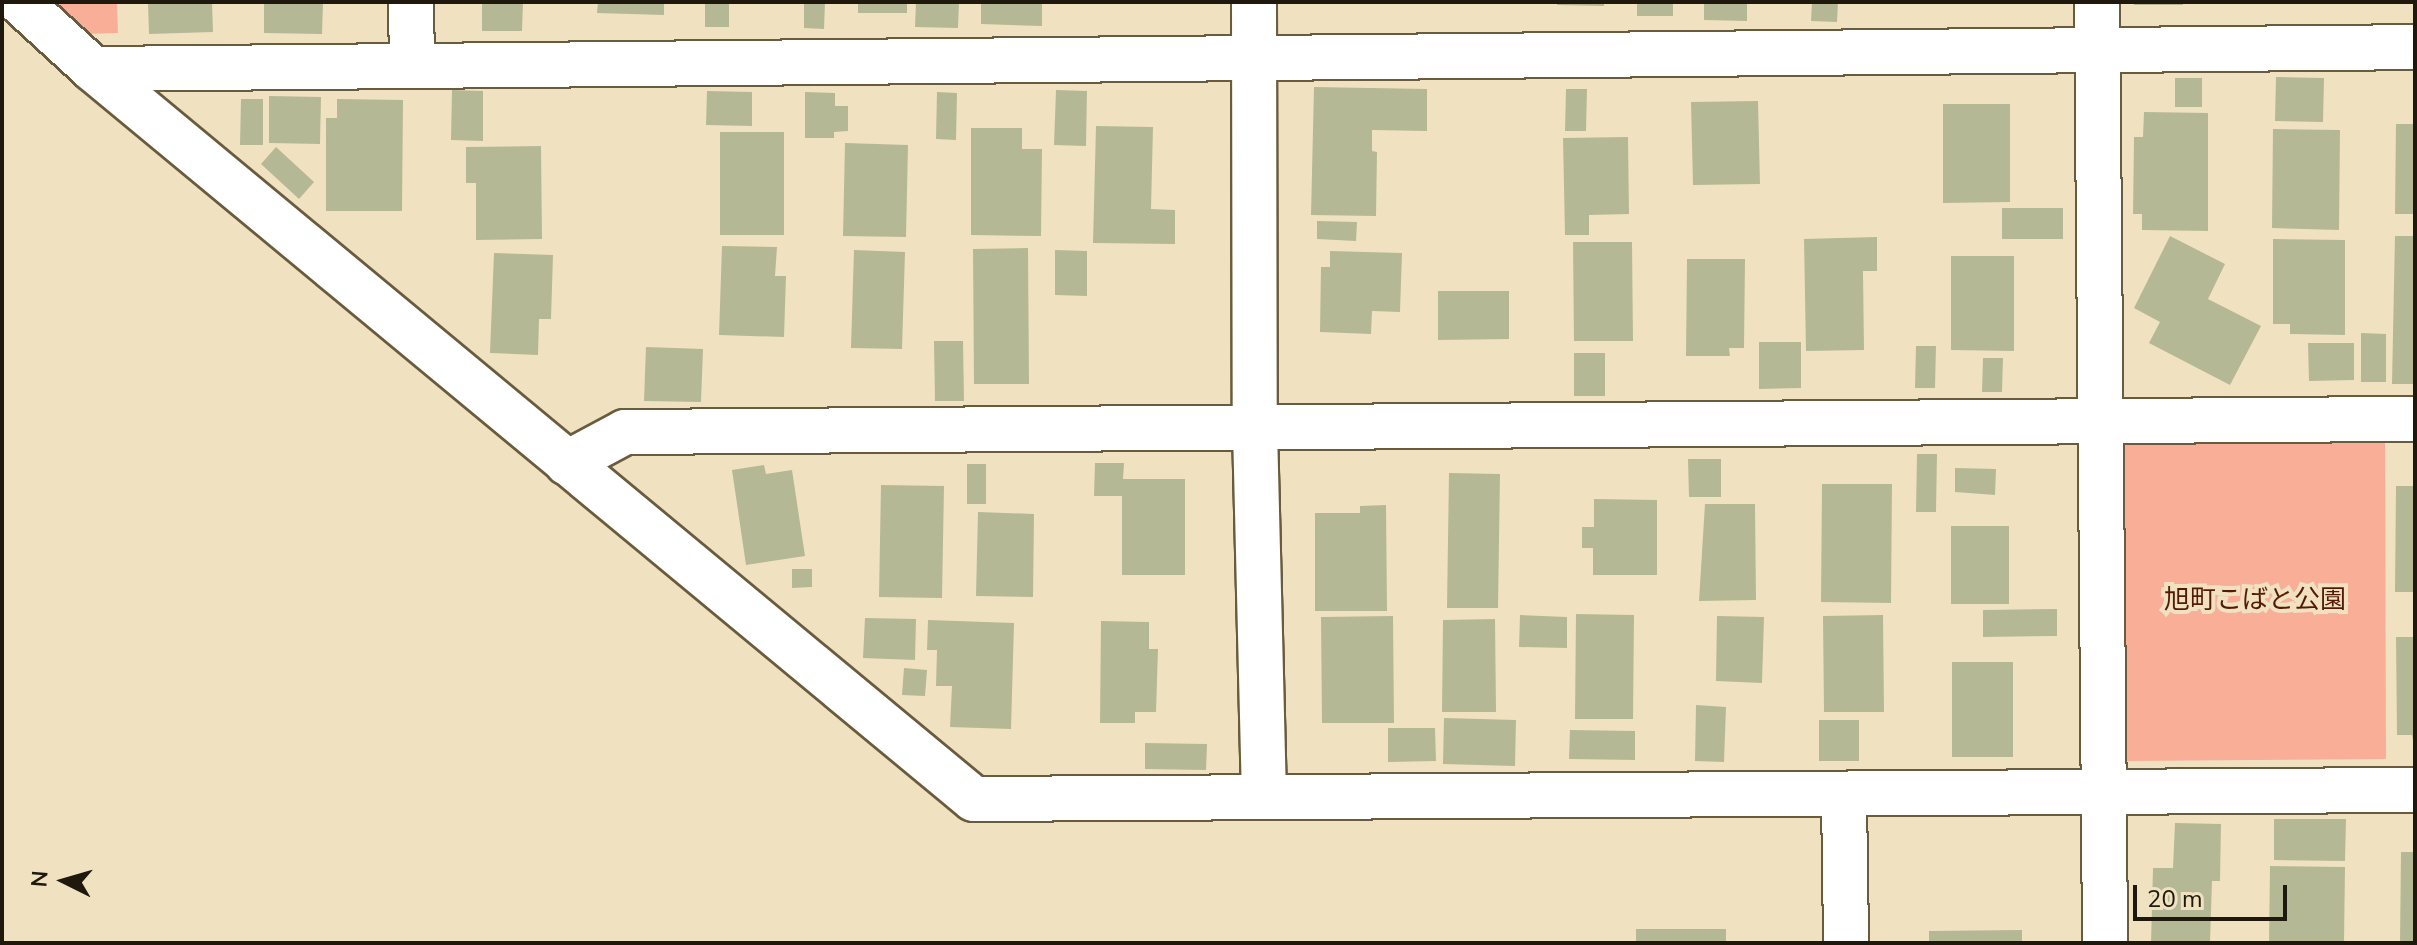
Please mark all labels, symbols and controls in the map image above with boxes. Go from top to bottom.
park label: 旭町こばと公園 [2164,584,2346,616]
north arrow [24,841,104,921]
text: N [24,869,56,888]
scale bar [2137,869,2291,919]
text: 20 m [2147,883,2203,915]

